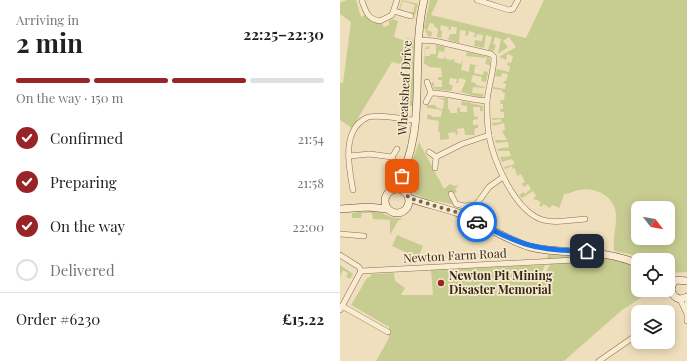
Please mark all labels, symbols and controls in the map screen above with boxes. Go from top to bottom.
text: Arriving in [16,11,79,28]
text: 22:25–22:30 [243,24,324,44]
text: 2 min [16,25,83,60]
street label: Wheatsheaf Drive [393,40,414,137]
text: On the way · 150 m [16,89,123,106]
icon: check [16,127,38,149]
text: Confirmed [50,128,123,148]
text: 21:54 [298,130,324,147]
pin [385,159,419,193]
icon: bag [391,165,413,187]
icon: check [16,171,38,193]
text: Preparing [50,172,117,192]
text: 21:58 [297,174,324,191]
north arrow [631,201,675,245]
map controls [631,201,675,349]
courier [457,202,497,242]
icon: car [466,211,488,233]
icon: check [16,215,38,237]
text: On the way [50,216,125,236]
text: 22:00 [292,218,324,235]
pin [570,234,604,268]
icon: home [576,240,598,262]
street label: Newton Farm Road [403,244,507,266]
button: locate [631,253,675,297]
text: Delivered [50,260,115,280]
place label: Newton Pit Mining Disaster Memorial [449,267,553,297]
marker: Newton Pit Mining Disaster Memorial [436,278,446,288]
button: layers [631,305,675,349]
text: Order #6230 [16,309,100,329]
text: £15.22 [282,309,324,329]

